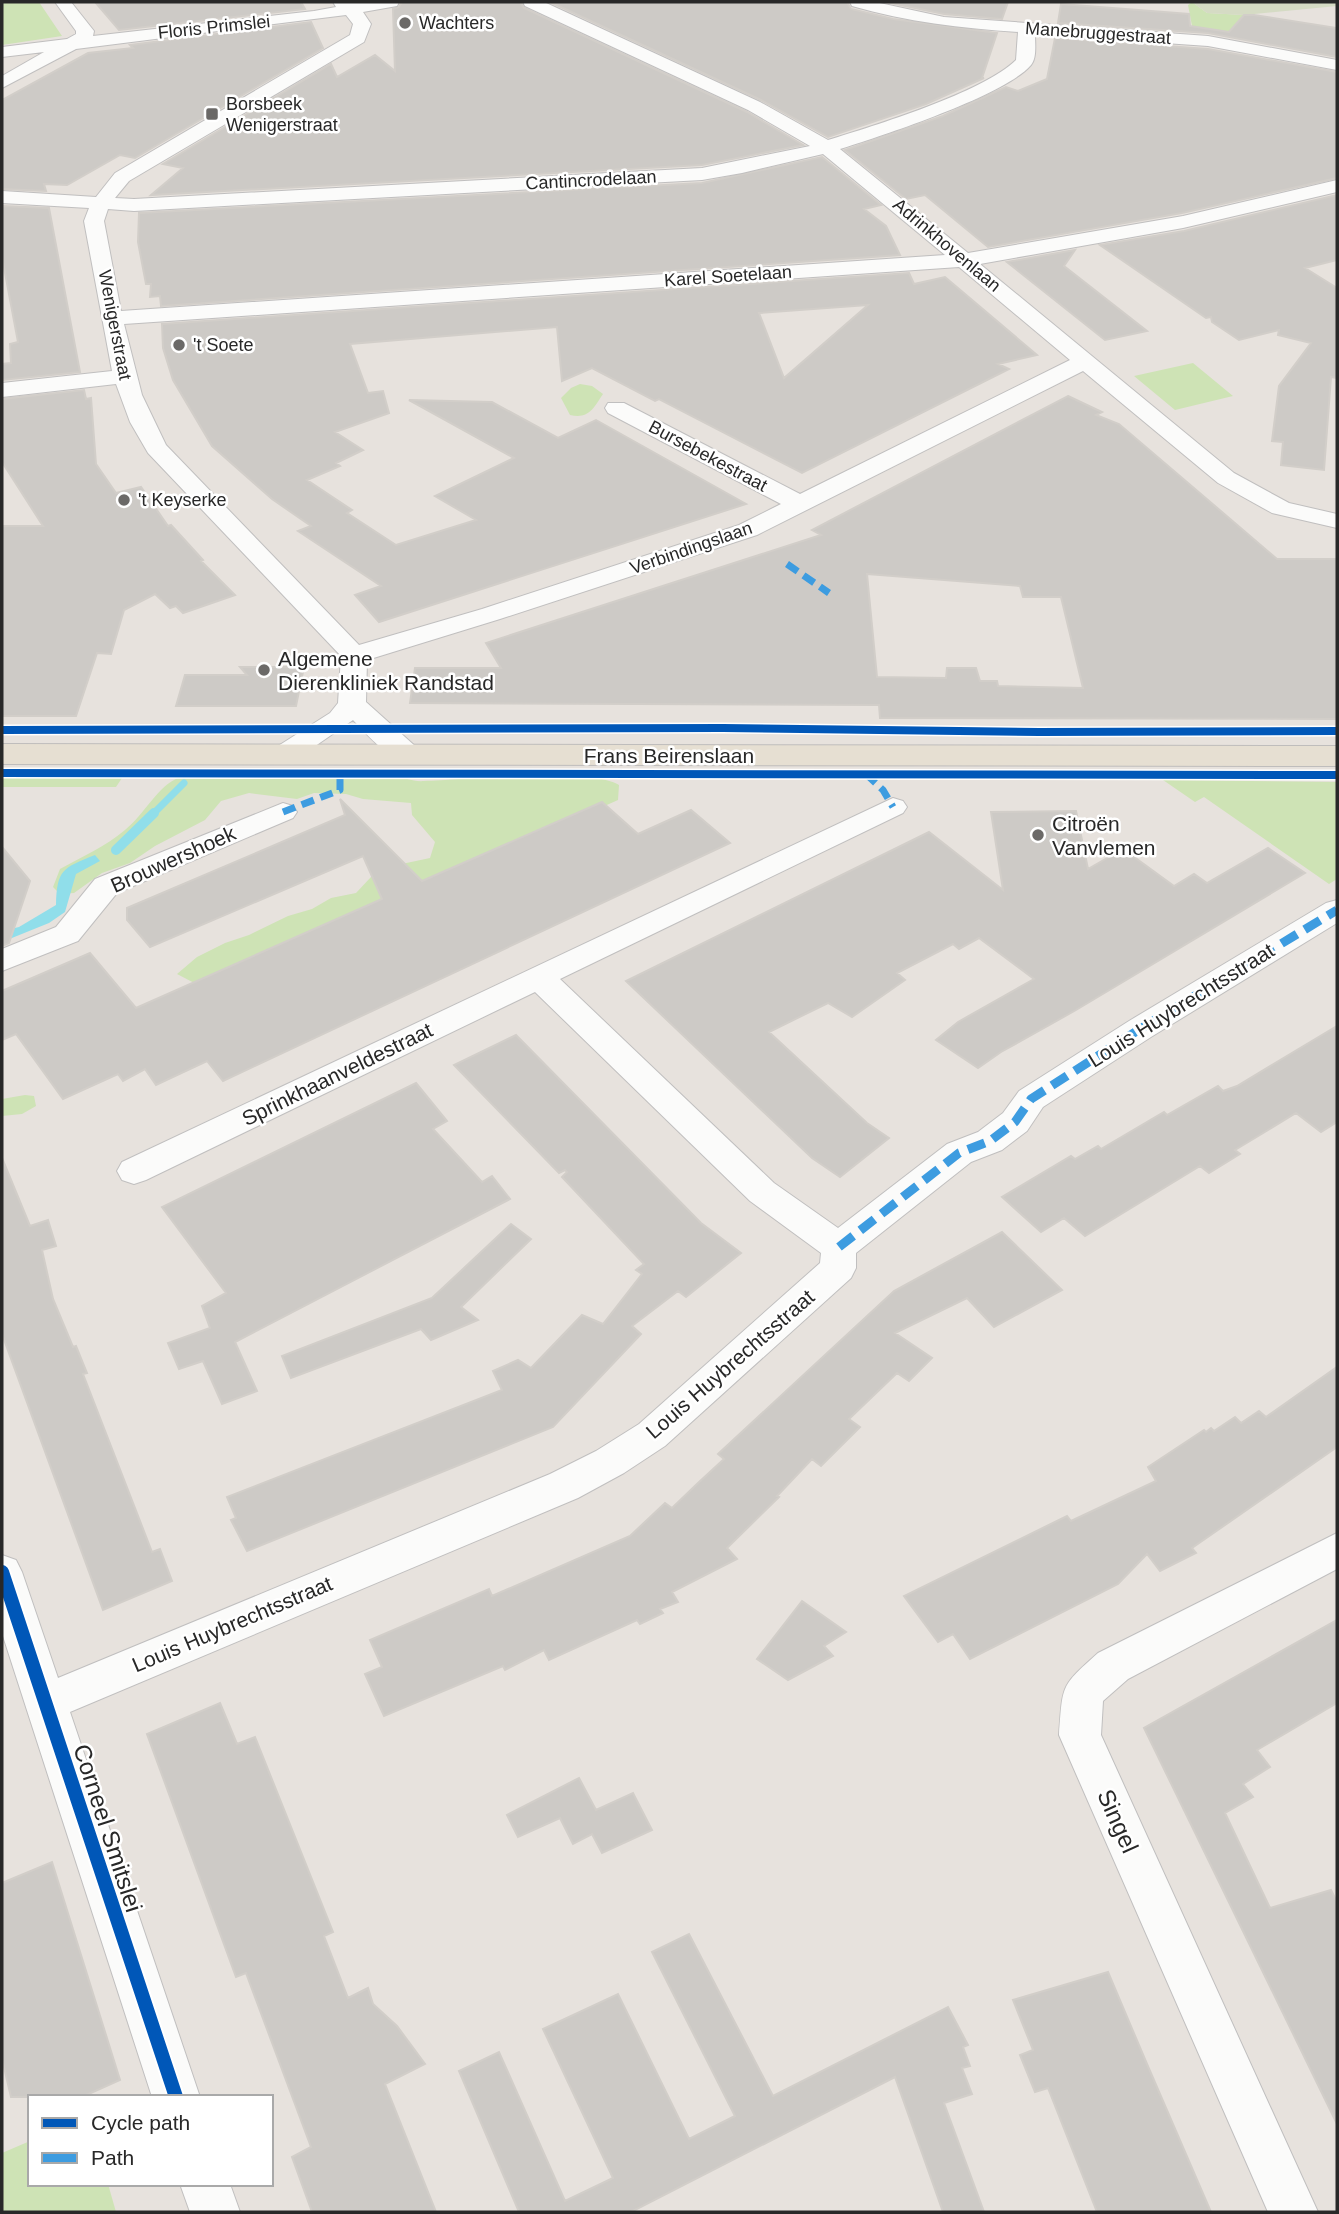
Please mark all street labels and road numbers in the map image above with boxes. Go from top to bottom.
street label: Floris Primslei [157,11,271,43]
street label: Manebruggestraat [1024,18,1172,48]
street label: Cantincrodelaan [525,167,657,193]
street label: Adrinkhovenlaan [889,194,1005,296]
street label: Karel Soetelaan [663,262,793,290]
street label: Wenigerstraat [95,268,135,382]
street label: Bursebekestraat [645,416,771,496]
street label: Verbindingslaan [627,518,755,578]
street label: Frans Beirenslaan [584,744,754,767]
street label: Brouwershoek [107,821,239,897]
street label: Louis Huybrechtsstraat [1084,938,1278,1072]
street label: Sprinkhaanveldestraat [238,1018,436,1130]
street label: Louis Huybrechtsstraat [641,1285,819,1443]
street label: Louis Huybrechtsstraat [129,1571,335,1677]
street label: Corneel Smitslei [68,1741,148,1915]
street label: Singel [1092,1785,1144,1857]

